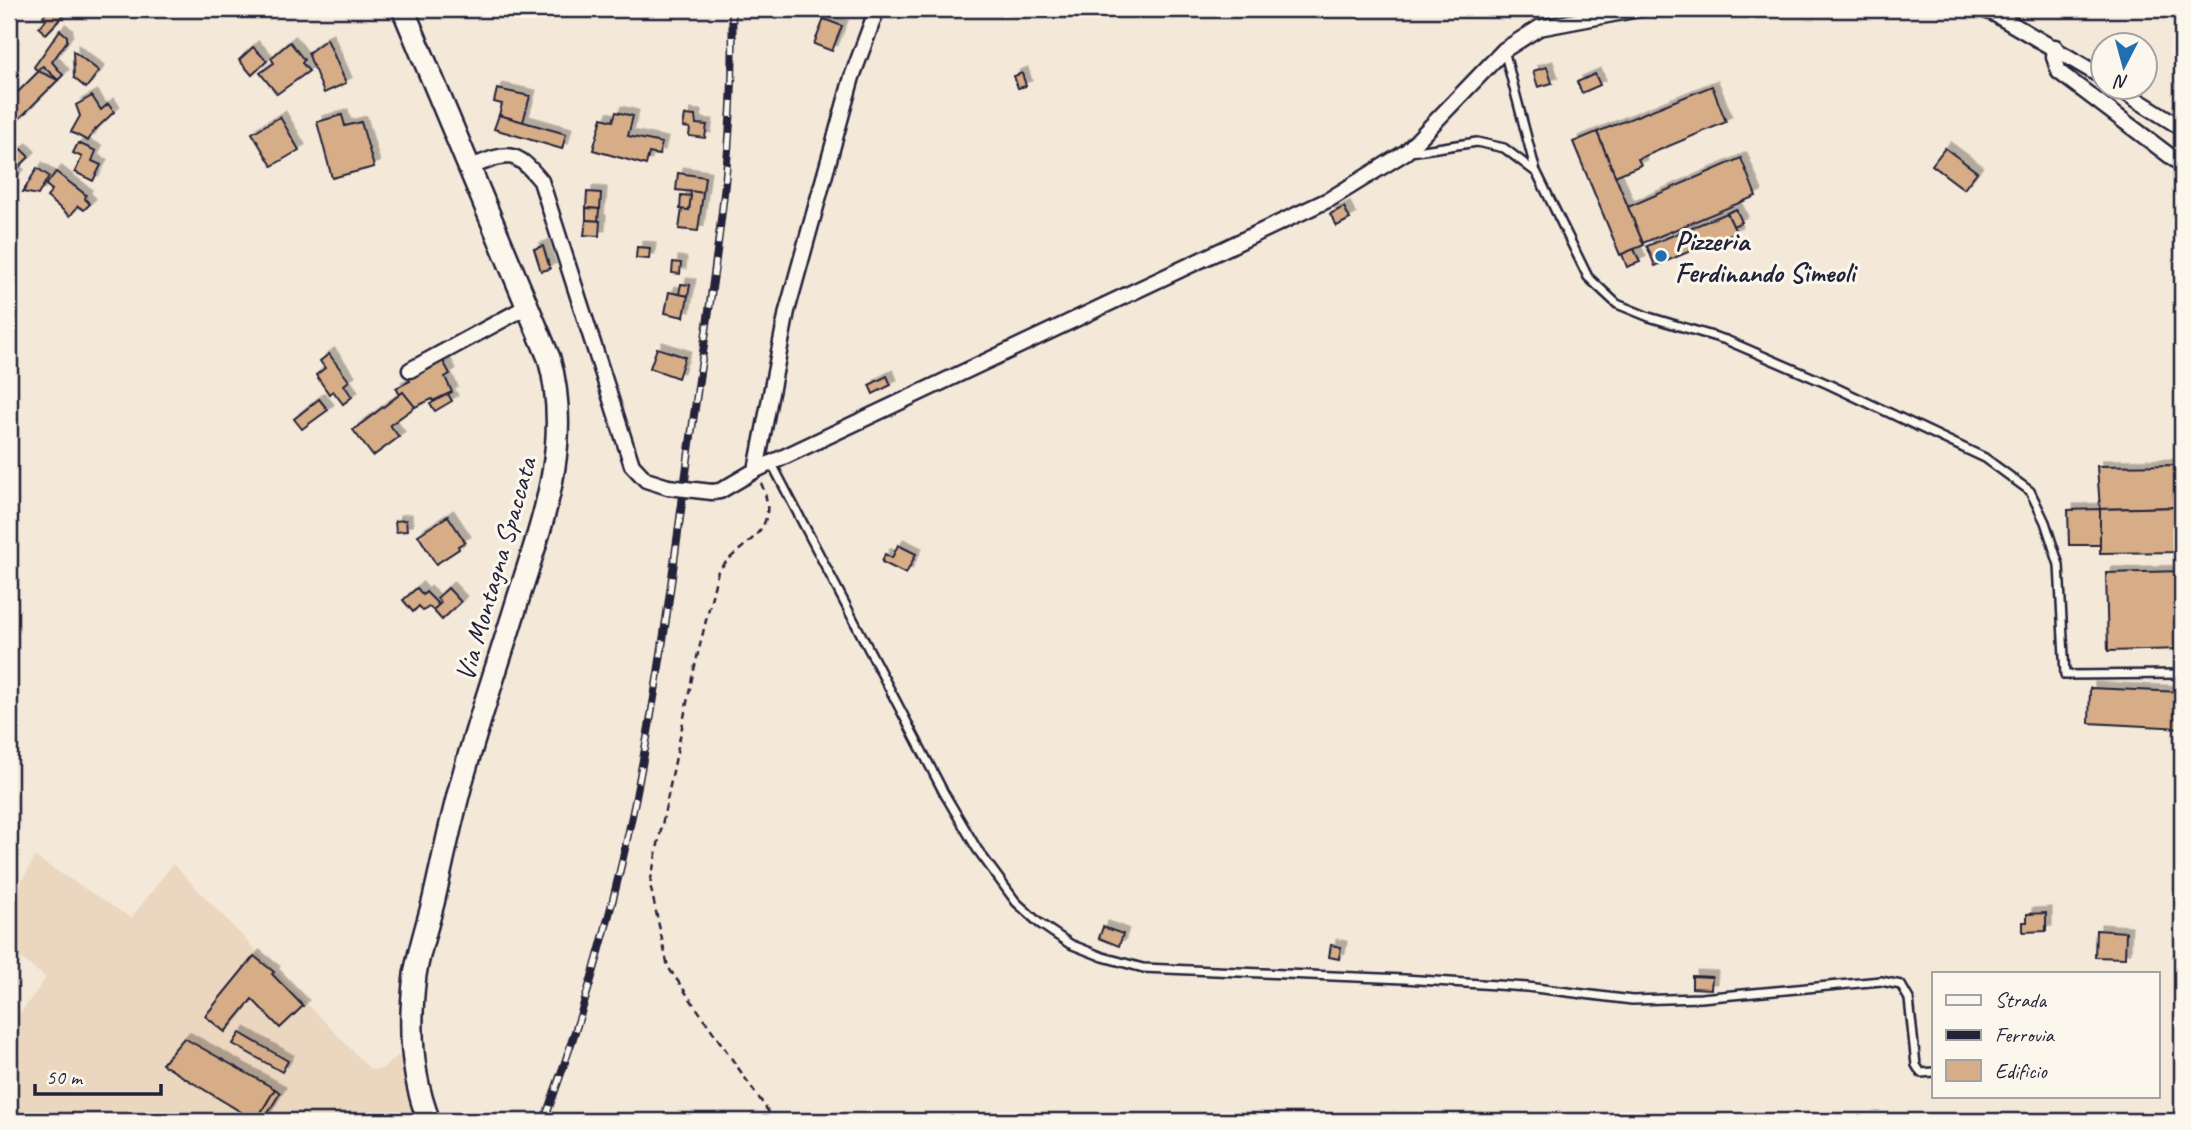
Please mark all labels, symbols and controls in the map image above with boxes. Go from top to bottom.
north arrow [2090,32,2160,102]
text: N [2112,69,2129,94]
place label: Pizzeria Ferdinando Simeoli [1675,223,1858,290]
marker: Pizzeria Ferdinando Simeoli [1653,248,1669,264]
street label: Via Montagna Spaccata [447,452,545,685]
legend [1932,972,2160,1098]
text: Strada [1995,987,2048,1013]
text: Ferrovia [1995,1022,2055,1048]
scale bar [35,1053,161,1097]
text: Edificio [1995,1058,2048,1084]
text: 50 m [46,1064,84,1090]

